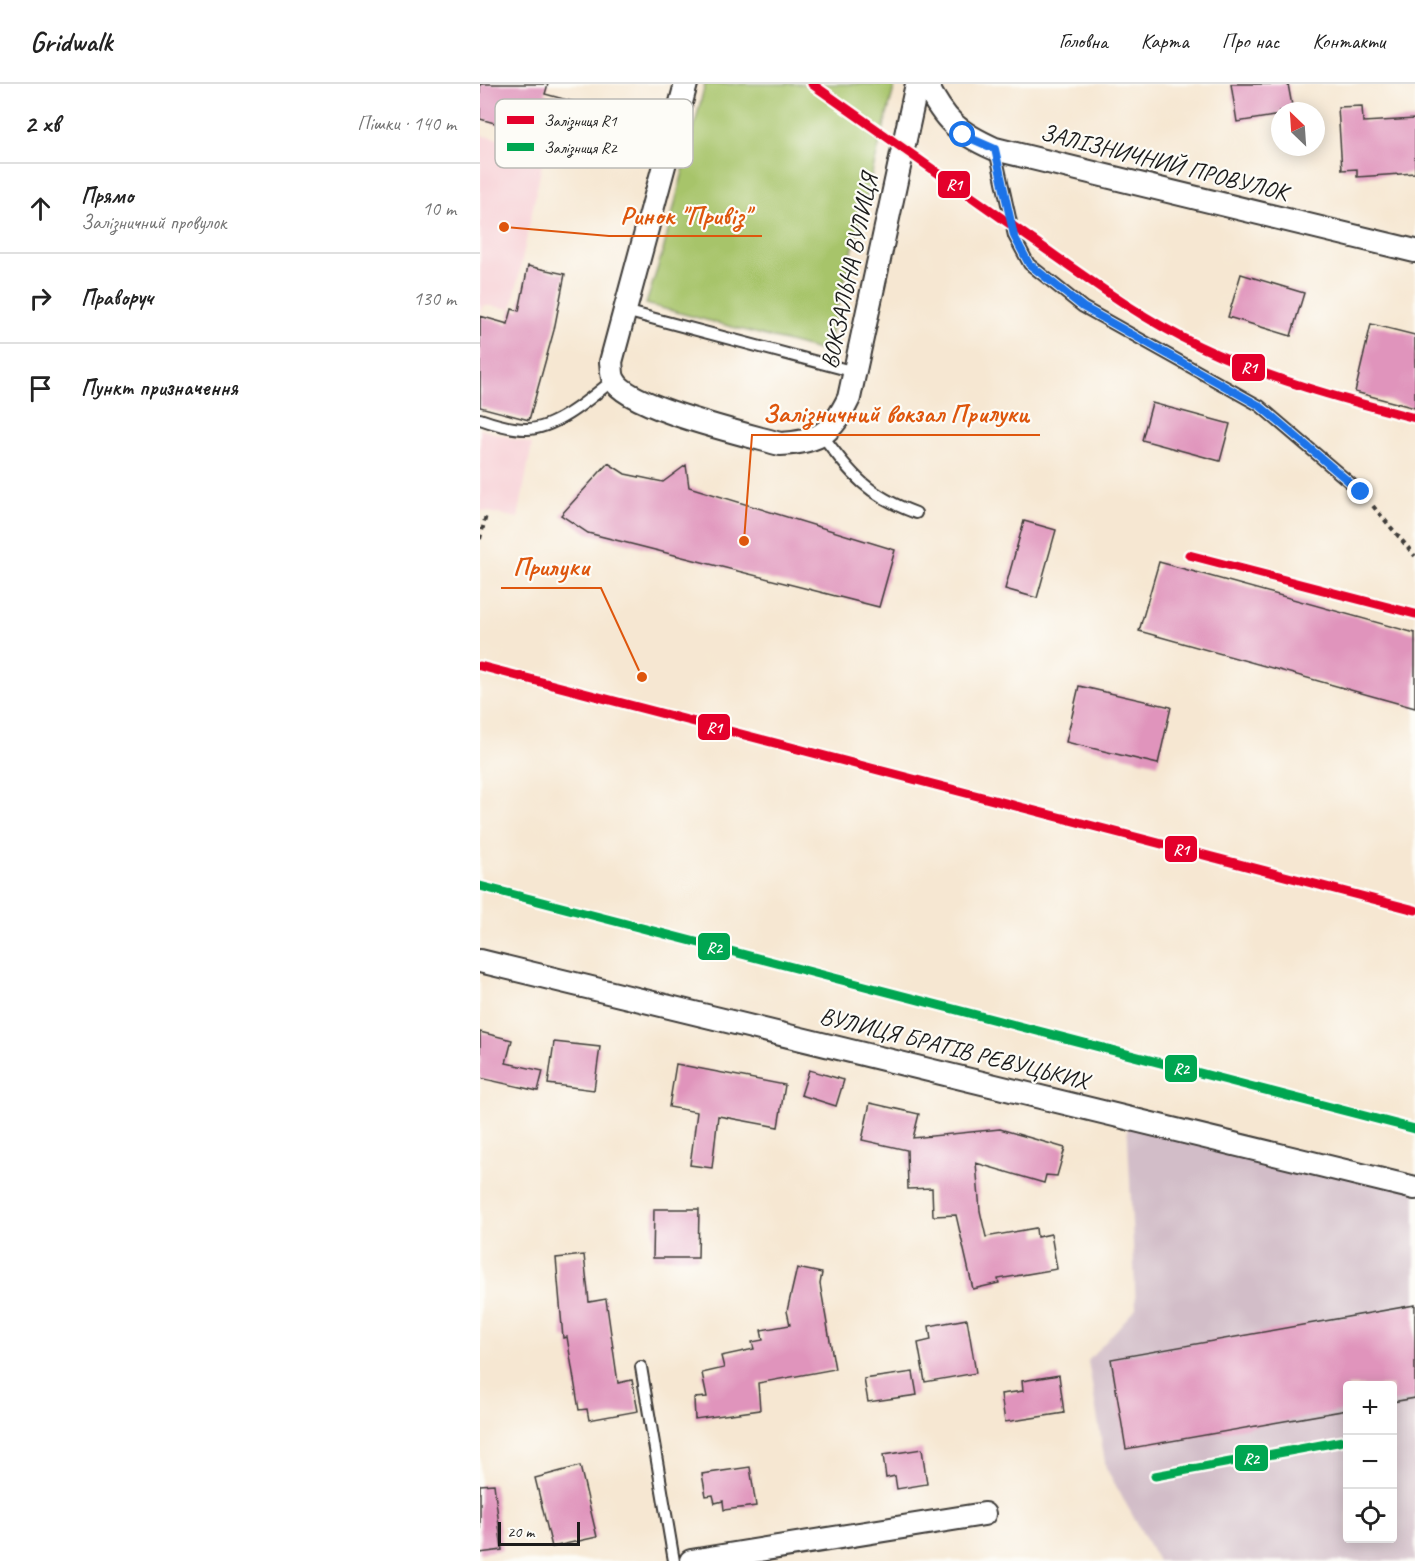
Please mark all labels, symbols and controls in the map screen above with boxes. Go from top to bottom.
text: Gridwalk [30,24,112,59]
text: Головна [1059,28,1108,54]
text: Карта [1141,28,1189,54]
text: Про нас [1222,28,1279,54]
text: Контакти [1312,28,1385,54]
legend [495,99,693,168]
north arrow [1271,102,1325,156]
text: 2 хв [24,107,59,140]
text: Пішки · 140 m [357,111,456,136]
text: Залізниця R1 [544,111,617,131]
street label: ЗАЛІЗНИЧНИЙ ПРОВУЛОК [1037,117,1295,208]
route start [949,121,975,147]
text: Залізниця R2 [544,138,618,158]
street label: ВОКЗАЛЬНА ВУЛИЦЯ [814,168,885,371]
line badge: R1 [937,170,971,199]
text: R1 [946,175,964,195]
text: Прямо [81,182,133,210]
icon: ahead [24,192,57,225]
callout: Ринок "Привіз" [609,192,762,236]
text: 10 m [422,196,456,221]
text: Ринок "Привіз" [620,199,756,232]
text: Залізничний провулок [81,210,226,235]
icon: right [24,282,57,315]
text: Праворуч [81,284,153,312]
text: 130 m [413,286,456,311]
line badge: R1 [1231,353,1266,382]
text: R1 [1241,358,1259,378]
icon: arrive [24,372,57,405]
text: Пункт призначення [81,374,238,402]
callout: Залізничний вокзал Прилуки [752,391,1040,435]
text: Залізничний вокзал Прилуки [763,397,1031,430]
route end [1347,478,1373,504]
callout: Прилуки [501,544,601,588]
text: Прилуки [513,550,592,583]
line badge: R1 [697,713,731,741]
text: R1 [706,718,724,738]
line badge: R1 [1164,835,1198,863]
text: R1 [1173,840,1191,860]
line badge: R2 [697,932,731,961]
text: R2 [706,938,724,958]
street label: ВУЛИЦЯ БРАТІВ РЕВУЦЬКИХ [817,1000,1095,1097]
line badge: R2 [1164,1054,1198,1083]
text: R2 [1173,1059,1191,1079]
map controls [1343,1381,1397,1543]
button: + [1343,1381,1397,1435]
button: − [1343,1435,1397,1489]
line badge: R2 [1234,1444,1269,1472]
text: R2 [1243,1449,1261,1469]
button: locate [1343,1489,1397,1543]
scale bar [498,1519,580,1546]
text: 20 m [507,1522,534,1542]

